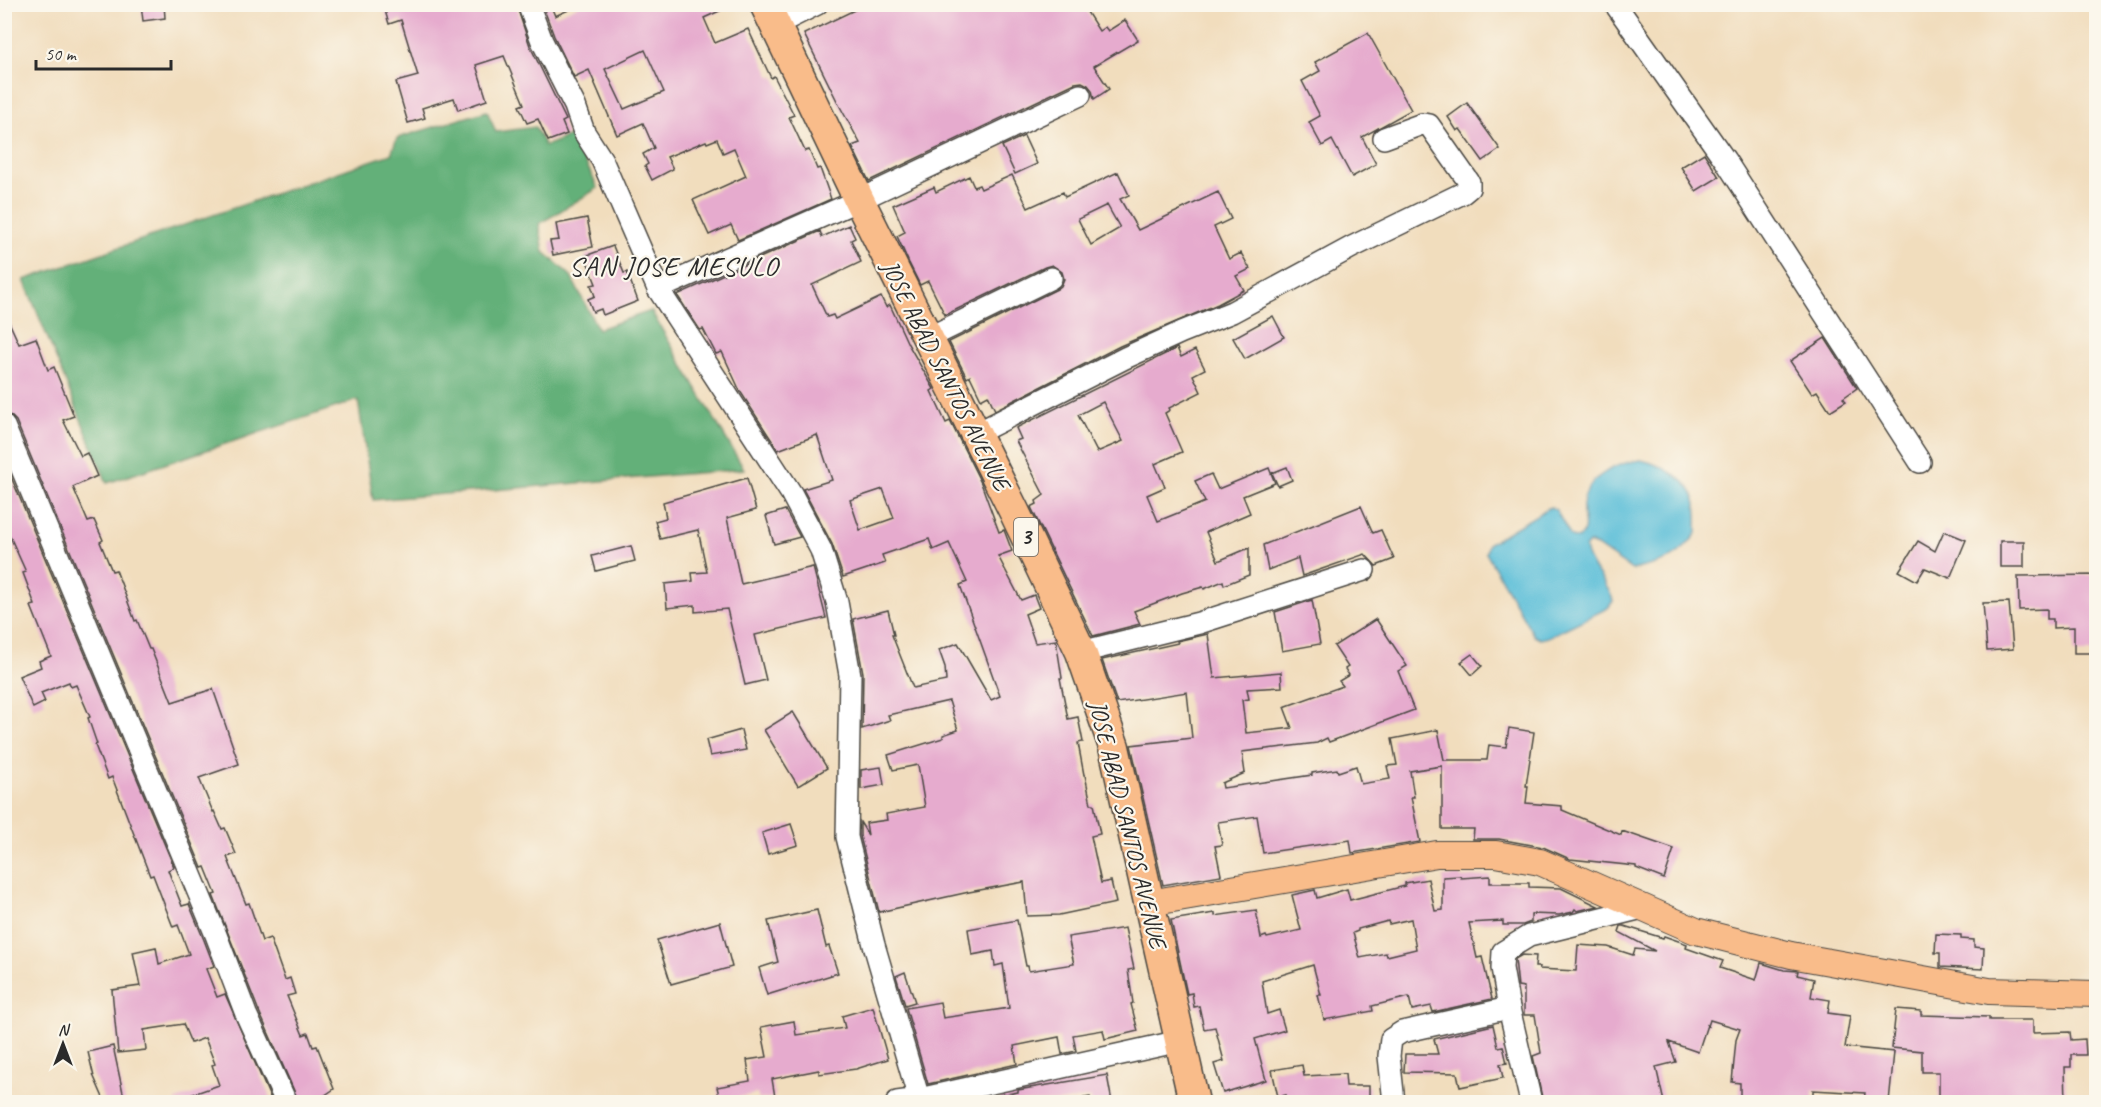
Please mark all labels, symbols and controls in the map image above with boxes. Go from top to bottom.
scale bar [36,33,171,71]
text: 50 m [45,43,78,65]
district label: SAN JOSE MESULO [569,249,780,283]
street label: JOSE ABAD SANTOS AVENUE [874,254,1019,498]
road number: 3 [1014,518,1038,556]
street label: JOSE ABAD SANTOS AVENUE [1082,696,1174,954]
north arrow [33,1014,93,1074]
text: N [58,1020,71,1040]

